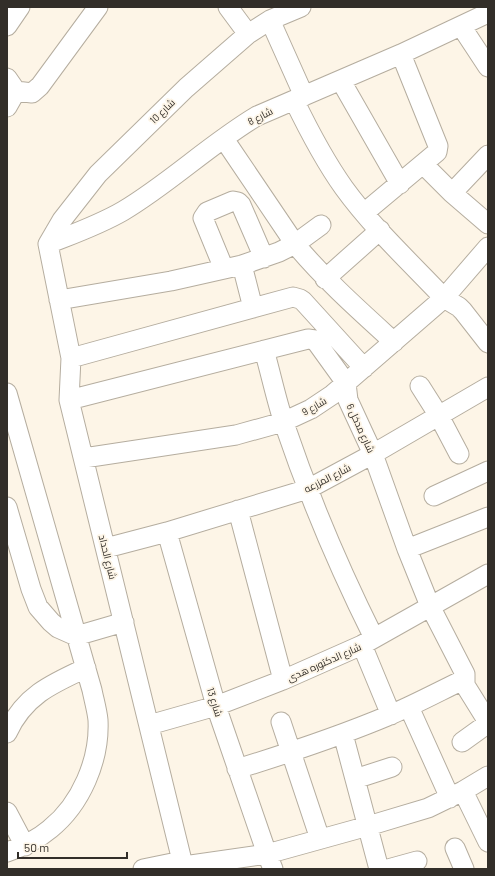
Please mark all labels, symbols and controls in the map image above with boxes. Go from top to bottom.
street label: شارع 10 [147,96,178,127]
street label: شارع 8 [245,105,275,128]
street label: شارع 9 [299,394,329,419]
street label: شارع مدخل 6 [343,402,378,455]
street label: شارع المزرعه [302,461,353,496]
street label: شارع الحداد [96,533,119,581]
street label: شارع الدكتوره هدى [285,640,363,685]
street label: شارع 13 [204,686,225,718]
scale bar [18,834,127,860]
text: 50 m [24,840,49,854]

